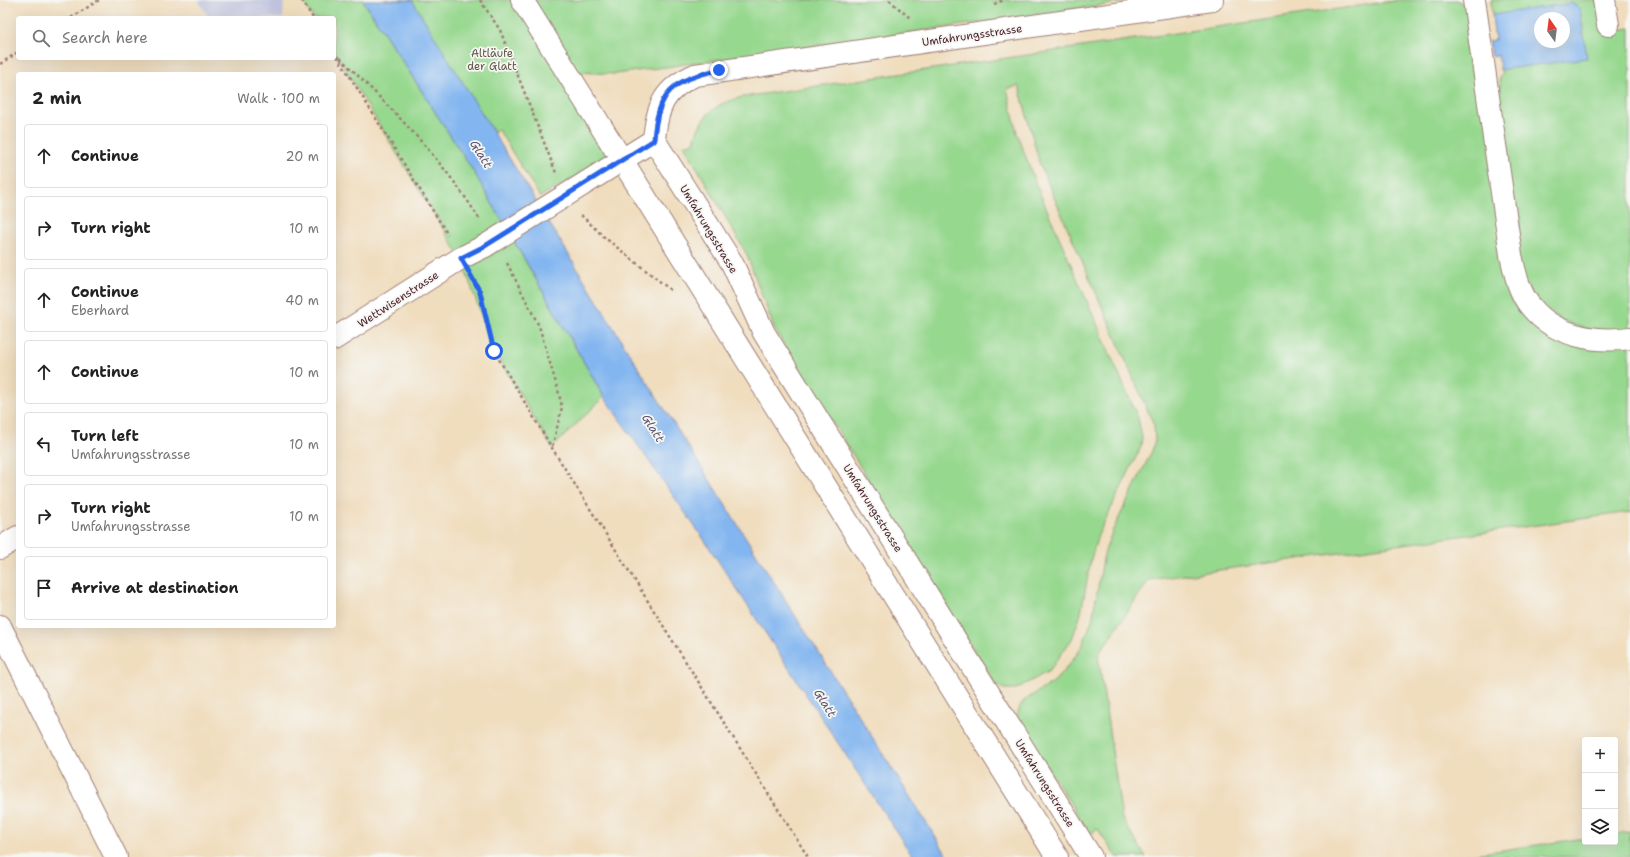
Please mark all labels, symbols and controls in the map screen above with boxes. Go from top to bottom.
north arrow [1534,12,1570,48]
search box [16,16,336,60]
street label: Umfahrungsstrasse [921,21,1023,50]
icon: search [30,27,52,49]
text: Search here [62,28,148,48]
park label: Altläufe der Glatt [467,46,517,74]
route end [710,61,728,79]
text: 2 min [32,87,82,109]
text: Walk · 100 m [237,90,320,107]
water label: Glatt [466,137,496,172]
icon: ahead [33,145,55,167]
text: Continue [71,146,139,166]
text: 20 m [286,148,319,165]
street label: Umfahrungsstrasse [676,182,741,277]
icon: right [33,217,55,239]
text: Turn right [71,218,151,238]
text: 10 m [289,220,319,237]
street label: Wettwisenstrasse [355,268,442,331]
text: Continue [71,282,139,302]
icon: ahead [33,289,55,311]
text: 40 m [285,292,319,309]
text: Eberhard [71,302,129,319]
route start [485,342,503,360]
icon: ahead [33,361,55,383]
text: Continue [71,362,139,382]
text: 10 m [289,364,319,381]
water label: Glatt [638,411,668,446]
text: Turn left [71,426,139,446]
icon: left [33,433,55,455]
text: 10 m [289,436,319,453]
text: Umfahrungsstrasse [71,446,191,463]
street label: Umfahrungsstrasse [839,461,906,555]
text: Turn right [71,498,151,518]
icon: right [33,505,55,527]
text: 10 m [289,508,319,525]
text: Umfahrungsstrasse [71,518,191,535]
icon: arrive [33,577,55,599]
text: Arrive at destination [71,578,239,598]
water label: Glatt [810,686,840,721]
street label: Umfahrungsstrasse [1011,736,1078,830]
map controls [1582,737,1618,845]
button: + [1582,737,1618,773]
button: − [1582,773,1618,809]
button: layers [1582,809,1618,845]

